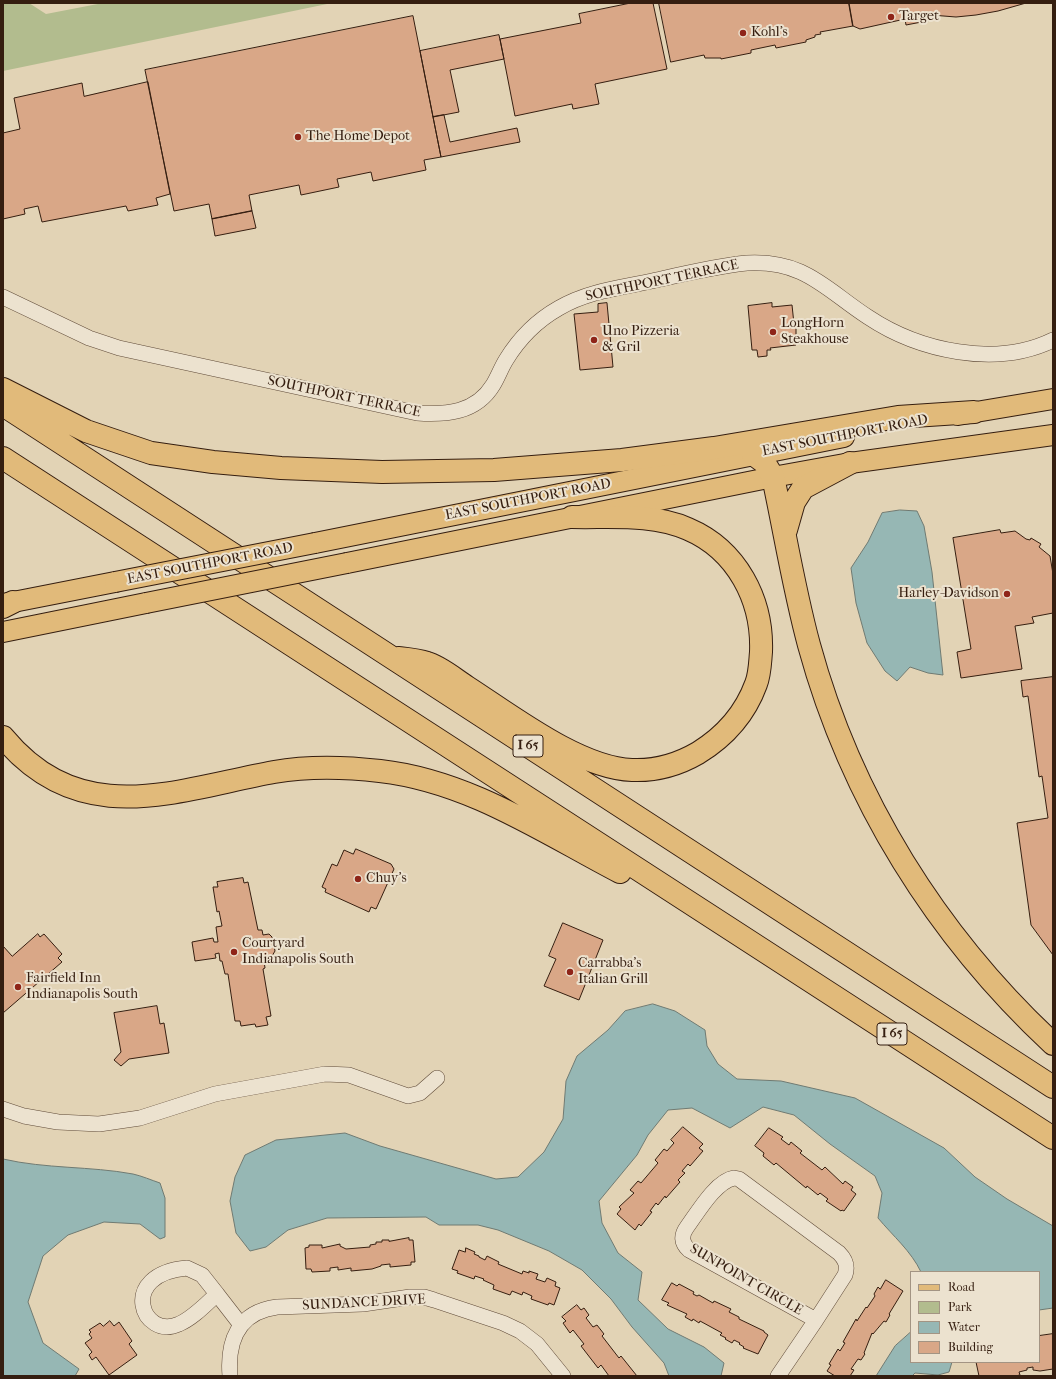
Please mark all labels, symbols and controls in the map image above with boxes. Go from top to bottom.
place label: Target [899,9,939,25]
marker: Target [886,12,896,22]
place label: Kohl's [751,25,788,41]
marker: Kohl's [738,28,748,38]
place label: The Home Depot [306,129,410,145]
marker: The Home Depot [293,132,303,142]
street label: SOUTHPORT TERRACE [584,257,740,305]
place label: LongHorn Steakhouse [781,316,849,348]
place label: Uno Pizzeria & Gril [602,324,679,356]
marker: LongHorn Steakhouse [768,327,778,337]
marker: Uno Pizzeria & Gril [589,335,599,345]
street label: SOUTHPORT TERRACE [266,373,422,421]
street label: EAST SOUTHPORT ROAD [761,412,929,460]
street label: EAST SOUTHPORT ROAD [444,476,612,524]
street label: EAST SOUTHPORT ROAD [126,540,294,588]
place label: Harley-Davidson [898,586,999,602]
marker: Harley-Davidson [1002,589,1012,599]
road number: I 65 [513,735,543,757]
place label: Chuy's [366,871,407,887]
marker: Chuy's [353,874,363,884]
place label: Courtyard Indianapolis South [242,936,354,968]
marker: Courtyard Indianapolis South [229,947,239,957]
place label: Carrabba's Italian Grill [578,956,648,988]
marker: Carrabba's Italian Grill [565,967,575,977]
place label: Fairfield Inn Indianapolis South [26,971,138,1004]
marker: Fairfield Inn Indianapolis South [13,982,23,992]
road number: I 65 [877,1023,907,1045]
street label: SUNPOINT CIRCLE [687,1241,805,1319]
legend [910,1271,1040,1363]
text: Road [948,1280,975,1294]
street label: SUNDANCE DRIVE [302,1291,426,1315]
text: Park [948,1300,972,1314]
text: Water [948,1320,980,1334]
text: Building [948,1340,993,1354]

